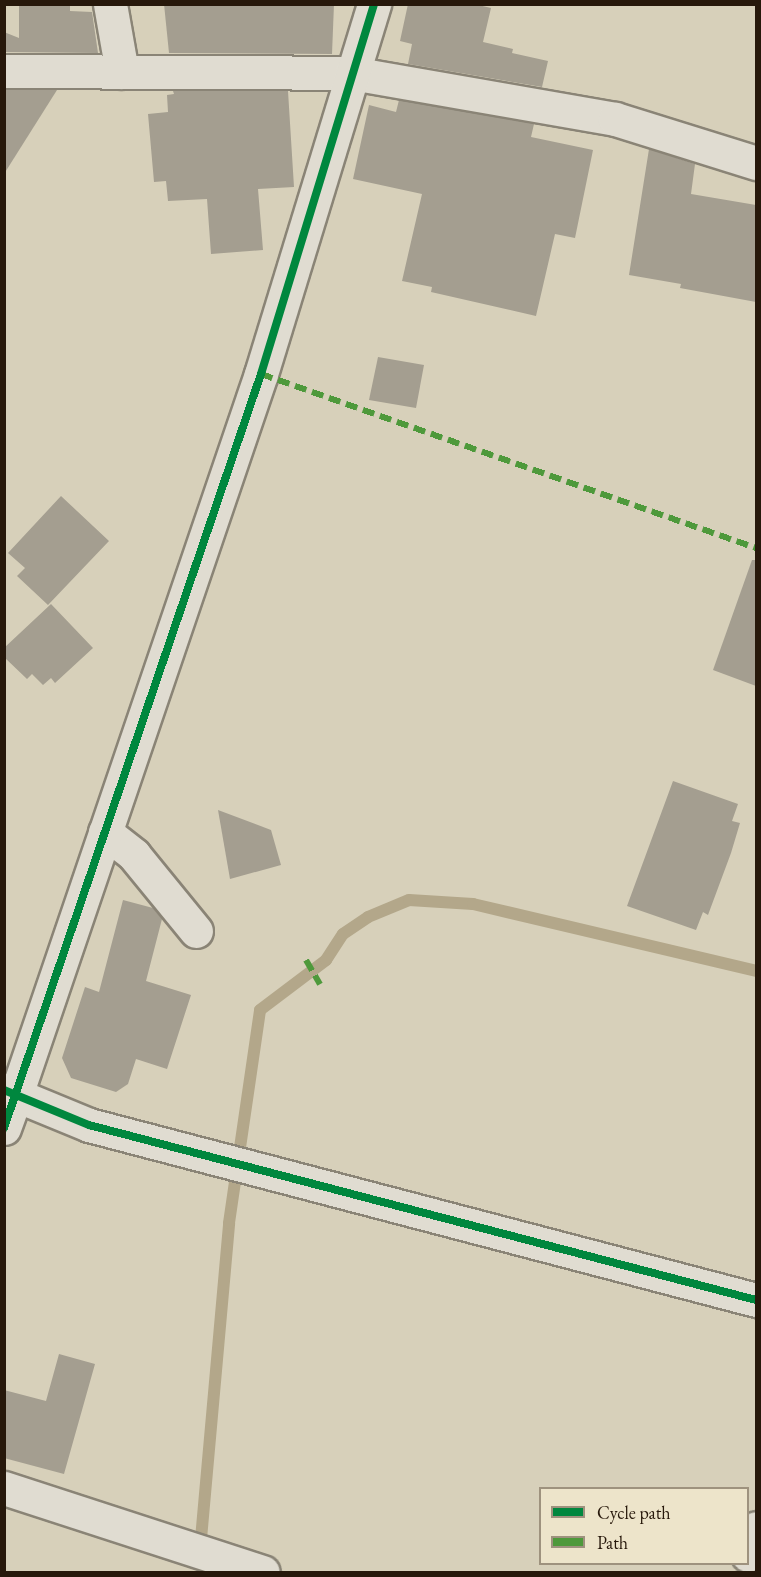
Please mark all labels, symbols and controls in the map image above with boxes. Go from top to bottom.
legend [539,1487,749,1565]
text: Cycle path [597,1501,671,1524]
text: Path [597,1531,628,1554]

